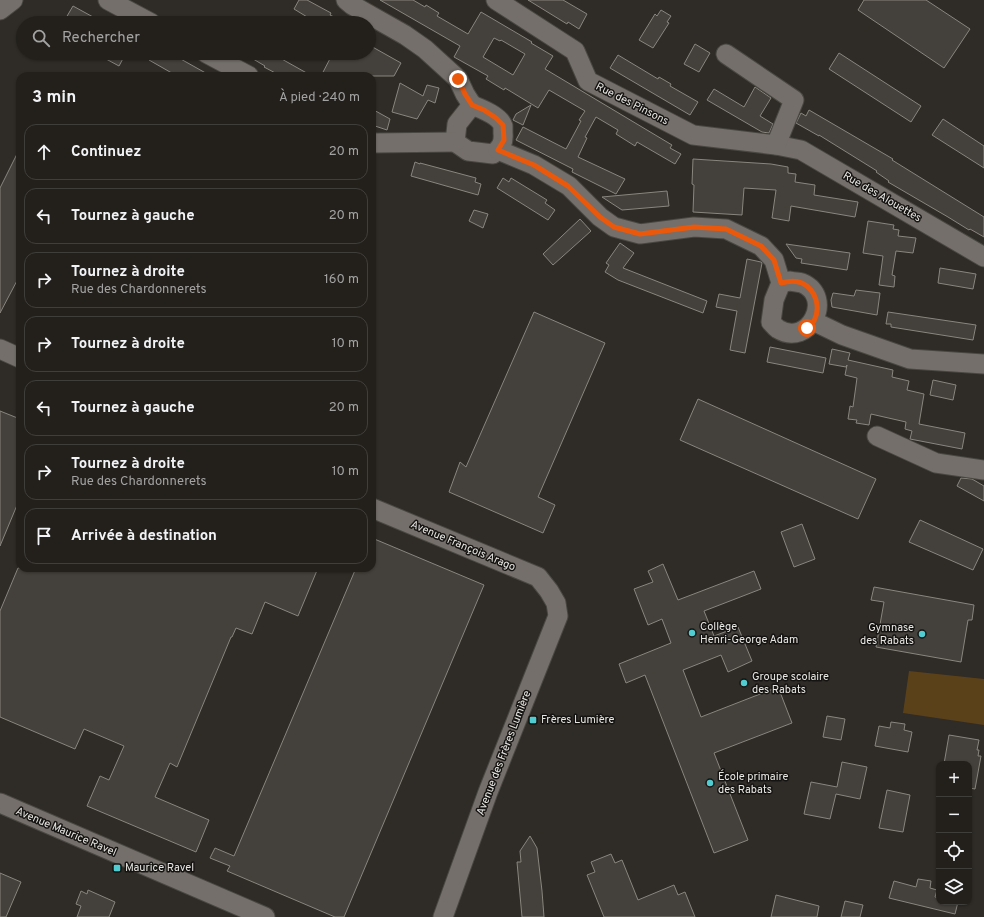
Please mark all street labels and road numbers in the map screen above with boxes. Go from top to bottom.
street label: Rue des Pinsons [593,80,671,128]
street label: Rue des Alouettes [840,169,924,225]
street label: Avenue François Arago [408,518,518,574]
street label: Avenue des Frères Lumière [474,689,534,817]
street label: Avenue Maurice Ravel [13,804,119,860]

